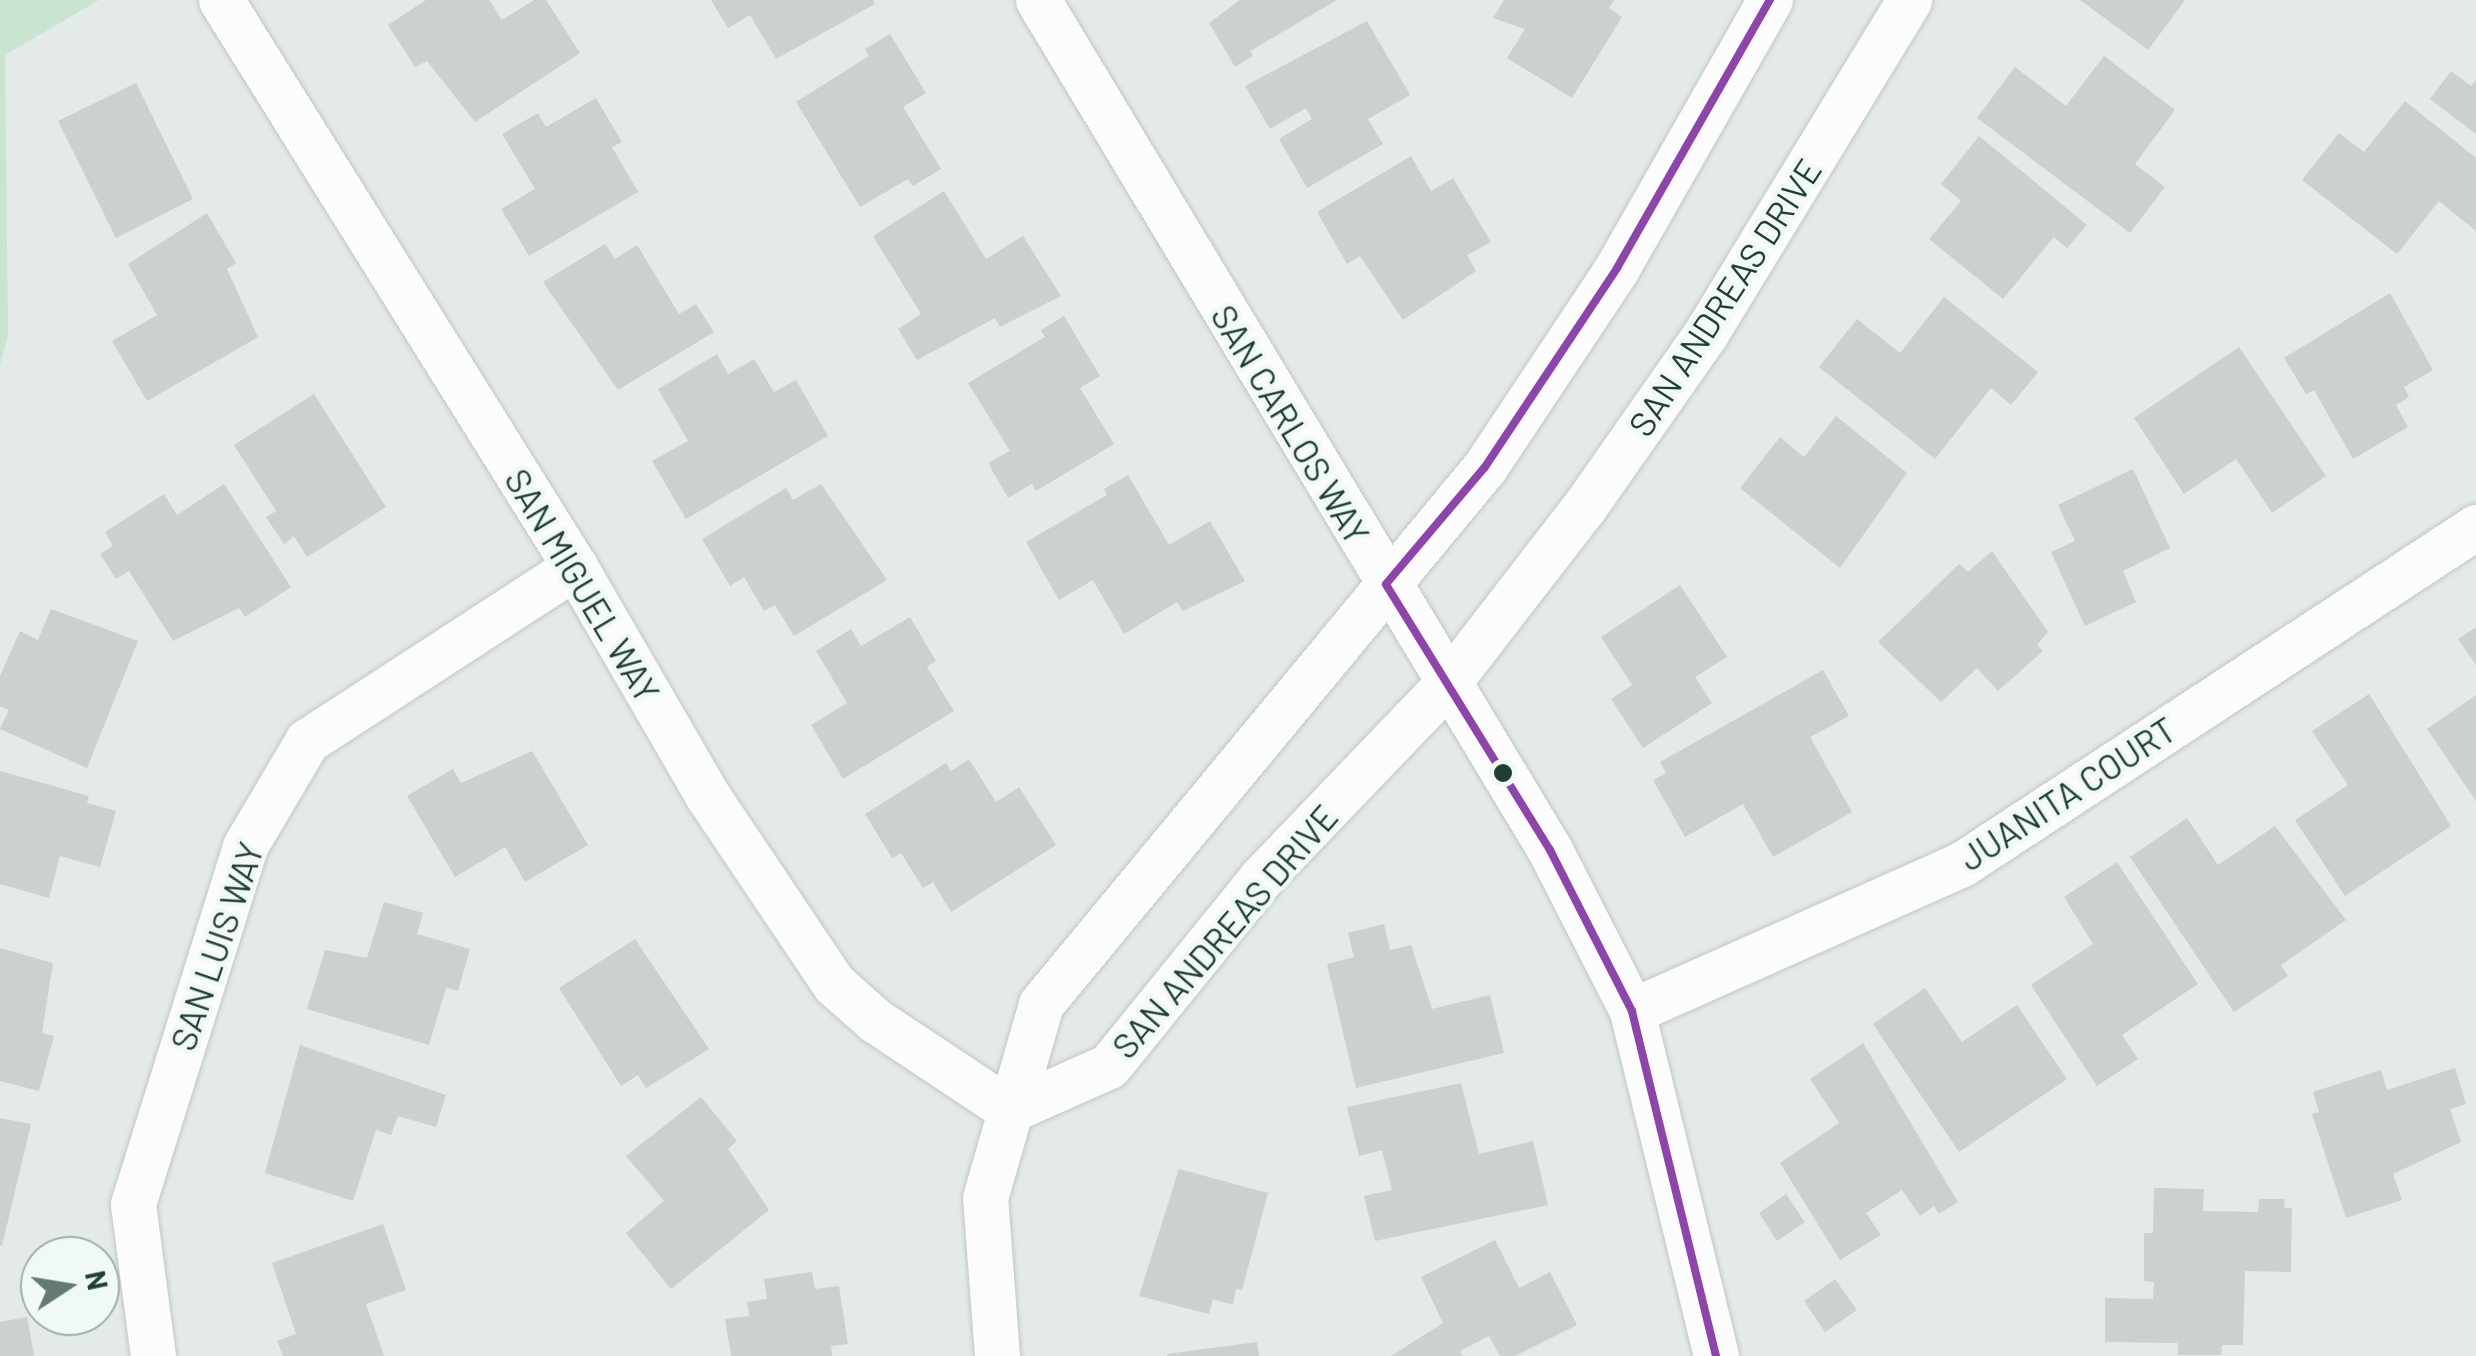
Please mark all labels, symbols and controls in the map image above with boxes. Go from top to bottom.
street label: SAN ANDREAS DRIVE [1619,151,1829,443]
street label: SAN CARLOS WAY [1203,297,1379,551]
street label: SAN MIGUEL WAY [497,461,669,709]
street label: JUANITA COURT [1951,707,2183,879]
unlabelled marker [1493,763,1513,783]
street label: SAN ANDREAS DRIVE [1103,796,1345,1066]
street label: SAN LUIS WAY [161,836,271,1056]
north arrow [20,1236,120,1336]
text: N [79,1268,116,1293]

